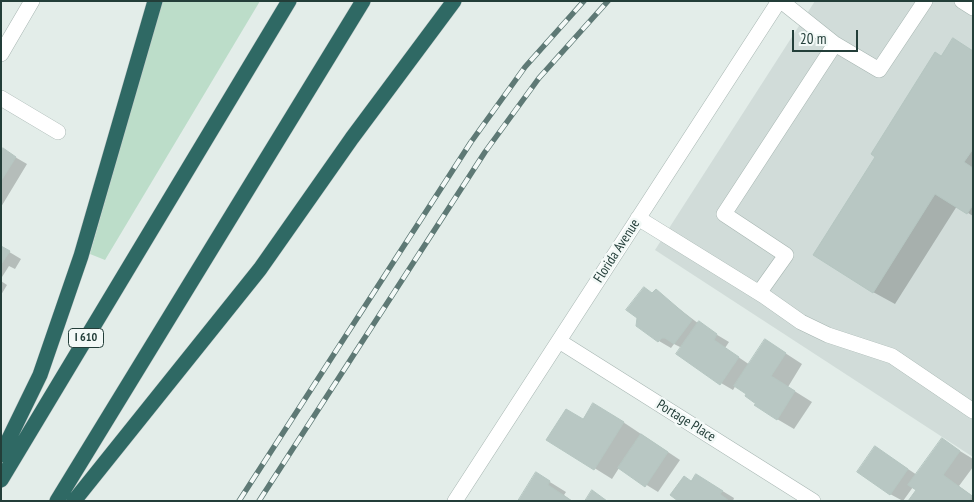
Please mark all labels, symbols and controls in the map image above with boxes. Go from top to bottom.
scale bar [794,20,860,52]
text: 20 m [800,29,826,48]
street label: Florida Avenue [590,216,644,286]
road number: I 610 [68,328,104,348]
street label: Portage Place [654,396,718,446]

